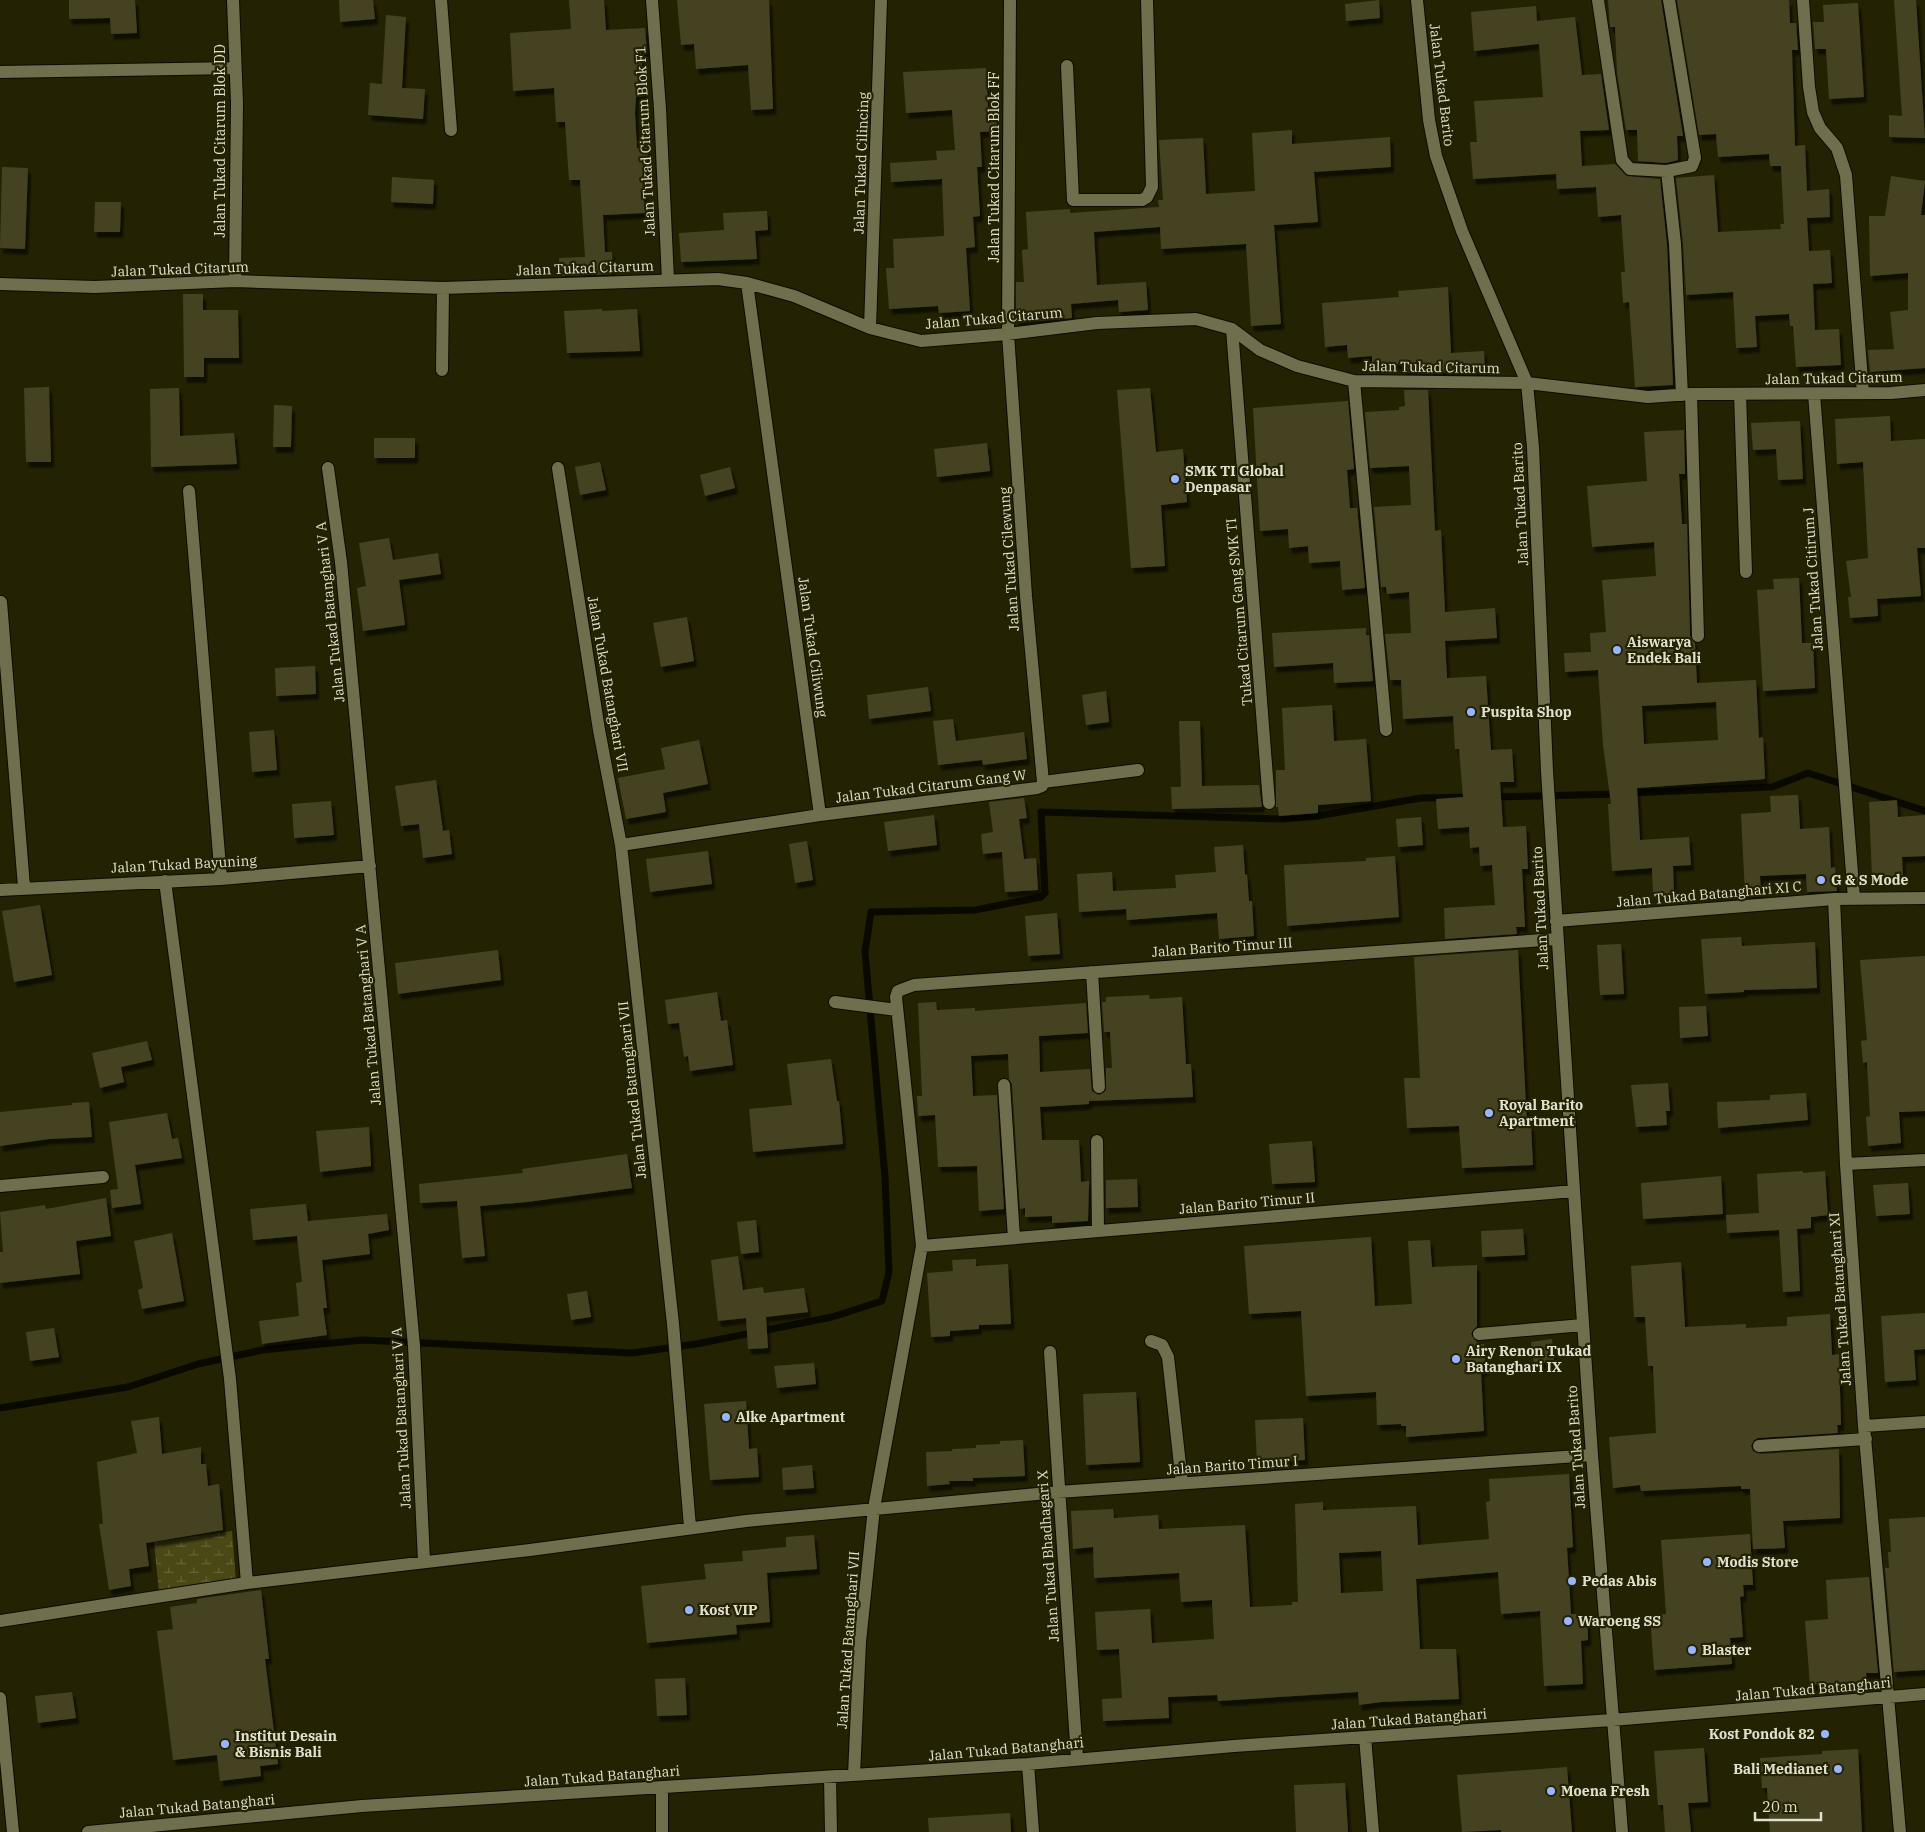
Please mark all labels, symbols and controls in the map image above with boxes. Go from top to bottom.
street label: Jalan Tukad Barito [1426,23,1458,148]
street label: Jalan Tukad Citarum Blok DD [211,44,229,238]
street label: Jalan Tukad Citarum Blok F1 [631,45,659,237]
street label: Jalan Tukad Citarum Blok FF [985,71,1003,263]
street label: Jalan Tukad Cilincing [850,91,872,234]
street label: Jalan Tukad Citarum [516,257,654,279]
street label: Jalan Tukad Citarum [111,258,249,280]
street label: Jalan Tukad Citarum [925,303,1063,333]
street label: Jalan Tukad Citarum [1362,357,1500,377]
street label: Jalan Tukad Citarum [1765,368,1903,388]
street label: Jalan Tukad Barito [1508,442,1532,566]
place label: SMK TI Global Denpasar [1185,462,1284,496]
marker: SMK TI Global Denpasar [1169,473,1181,485]
street label: Jalan Tukad Cilewung [995,486,1023,632]
street label: Jalan Tukad Citirum J [1799,507,1827,651]
street label: Tukad Citarum Gang SMK TI [1222,517,1256,707]
street label: Jalan Tukad Batanghari V A [312,520,348,703]
street label: Jalan Tukad Ciliwung [794,576,832,719]
street label: Jalan Tukad Batanghari VII [584,595,632,774]
place label: Aiswarya Endek Bali [1627,633,1702,667]
marker: Aiswarya Endek Bali [1611,644,1623,656]
place label: Puspita Shop [1481,703,1572,721]
marker: Puspita Shop [1465,706,1477,718]
street label: Jalan Tukad Citarum Gang W [835,765,1028,807]
street label: Jalan Tukad Barito [1528,846,1552,970]
street label: Jalan Tukad Bayuning [111,851,258,877]
place label: G & S Mode [1831,871,1909,889]
marker: G & S Mode [1815,874,1827,886]
street label: Jalan Tukad Batanghari XI C [1616,877,1802,911]
street label: Jalan Tukad Batanghari V A [351,923,385,1106]
street label: Jalan Barito Timur III [1151,933,1293,961]
street label: Jalan Tukad Batanghari VII [614,1000,650,1180]
place label: Royal Barito Apartment [1499,1096,1583,1130]
marker: Royal Barito Apartment [1483,1107,1495,1119]
street label: Jalan Barito Timur II [1178,1188,1316,1218]
street label: Jalan Tukad Batanghari XI [1825,1212,1855,1386]
street label: Jalan Tukad Batanghari V A [387,1327,415,1509]
place label: Airy Renon Tukad Batanghari IX [1466,1342,1591,1376]
marker: Airy Renon Tukad Batanghari IX [1450,1353,1462,1365]
street label: Jalan Tukad Barito [1563,1385,1589,1509]
place label: Alke Apartment [736,1408,845,1426]
marker: Alke Apartment [720,1411,732,1423]
street label: Jalan Barito Timur I [1166,1451,1298,1479]
street label: Jalan Tukad Bhadhagari X [1033,1469,1063,1642]
street label: Jalan Tukad Batanghari VII [833,1550,863,1730]
place label: Modis Store [1717,1553,1799,1571]
marker: Modis Store [1701,1556,1713,1568]
place label: Pedas Abis [1582,1572,1657,1590]
marker: Pedas Abis [1566,1575,1578,1587]
place label: Kost VIP [699,1601,758,1619]
marker: Kost VIP [683,1604,695,1616]
place label: Waroeng SS [1578,1612,1661,1630]
marker: Waroeng SS [1562,1615,1574,1627]
place label: Blaster [1702,1641,1752,1659]
marker: Blaster [1686,1644,1698,1656]
street label: Jalan Tukad Batanghari [1734,1673,1892,1705]
street label: Jalan Tukad Batanghari [1330,1705,1488,1733]
place label: Kost Pondok 82 [1709,1725,1815,1743]
place label: Institut Desain & Bisnis Bali [235,1727,337,1761]
marker: Kost Pondok 82 [1819,1728,1831,1740]
street label: Jalan Tukad Batanghari [927,1733,1085,1765]
marker: Institut Desain & Bisnis Bali [219,1738,231,1750]
place label: Bali Medianet [1733,1760,1828,1778]
street label: Jalan Tukad Batanghari [523,1762,681,1790]
marker: Bali Medianet [1832,1763,1844,1775]
place label: Moena Fresh [1561,1782,1650,1800]
marker: Moena Fresh [1545,1785,1557,1797]
street label: Jalan Tukad Batanghari [118,1790,276,1822]
scale bar [1755,1790,1821,1822]
text: 20 m [1762,1797,1798,1816]

